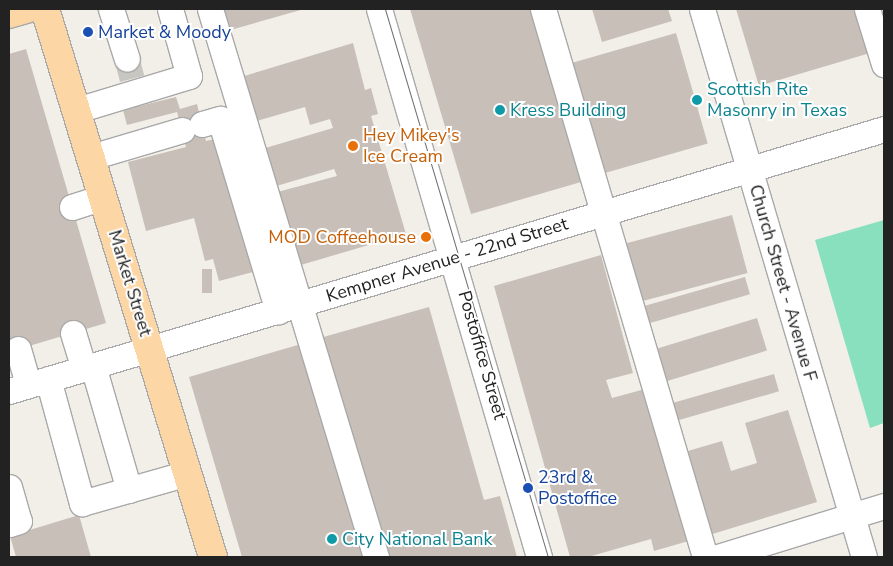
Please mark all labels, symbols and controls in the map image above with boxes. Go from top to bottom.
place label: Market & Moody [98,21,231,43]
marker: Market & Moody [82,26,94,38]
place label: Scottish Rite Masonry in Texas [707,79,847,122]
marker: Scottish Rite Masonry in Texas [691,94,703,106]
place label: Kress Building [510,99,626,121]
marker: Kress Building [494,104,506,116]
place label: Hey Mikey's Ice Cream [363,125,460,168]
marker: Hey Mikey's Ice Cream [347,140,359,152]
street label: Church Street - Avenue F [745,182,821,384]
street label: Kempner Avenue - 22nd Street [324,213,570,307]
place label: MOD Coffeehouse [268,226,416,248]
street label: Market Street [104,227,156,339]
marker: MOD Coffeehouse [420,231,432,243]
street label: Postoffice Street [453,288,511,422]
place label: 23rd & Postoffice [538,467,617,509]
marker: 23rd & Postoffice [522,482,534,494]
place label: City National Bank [342,528,493,550]
marker: City National Bank [326,533,338,545]

